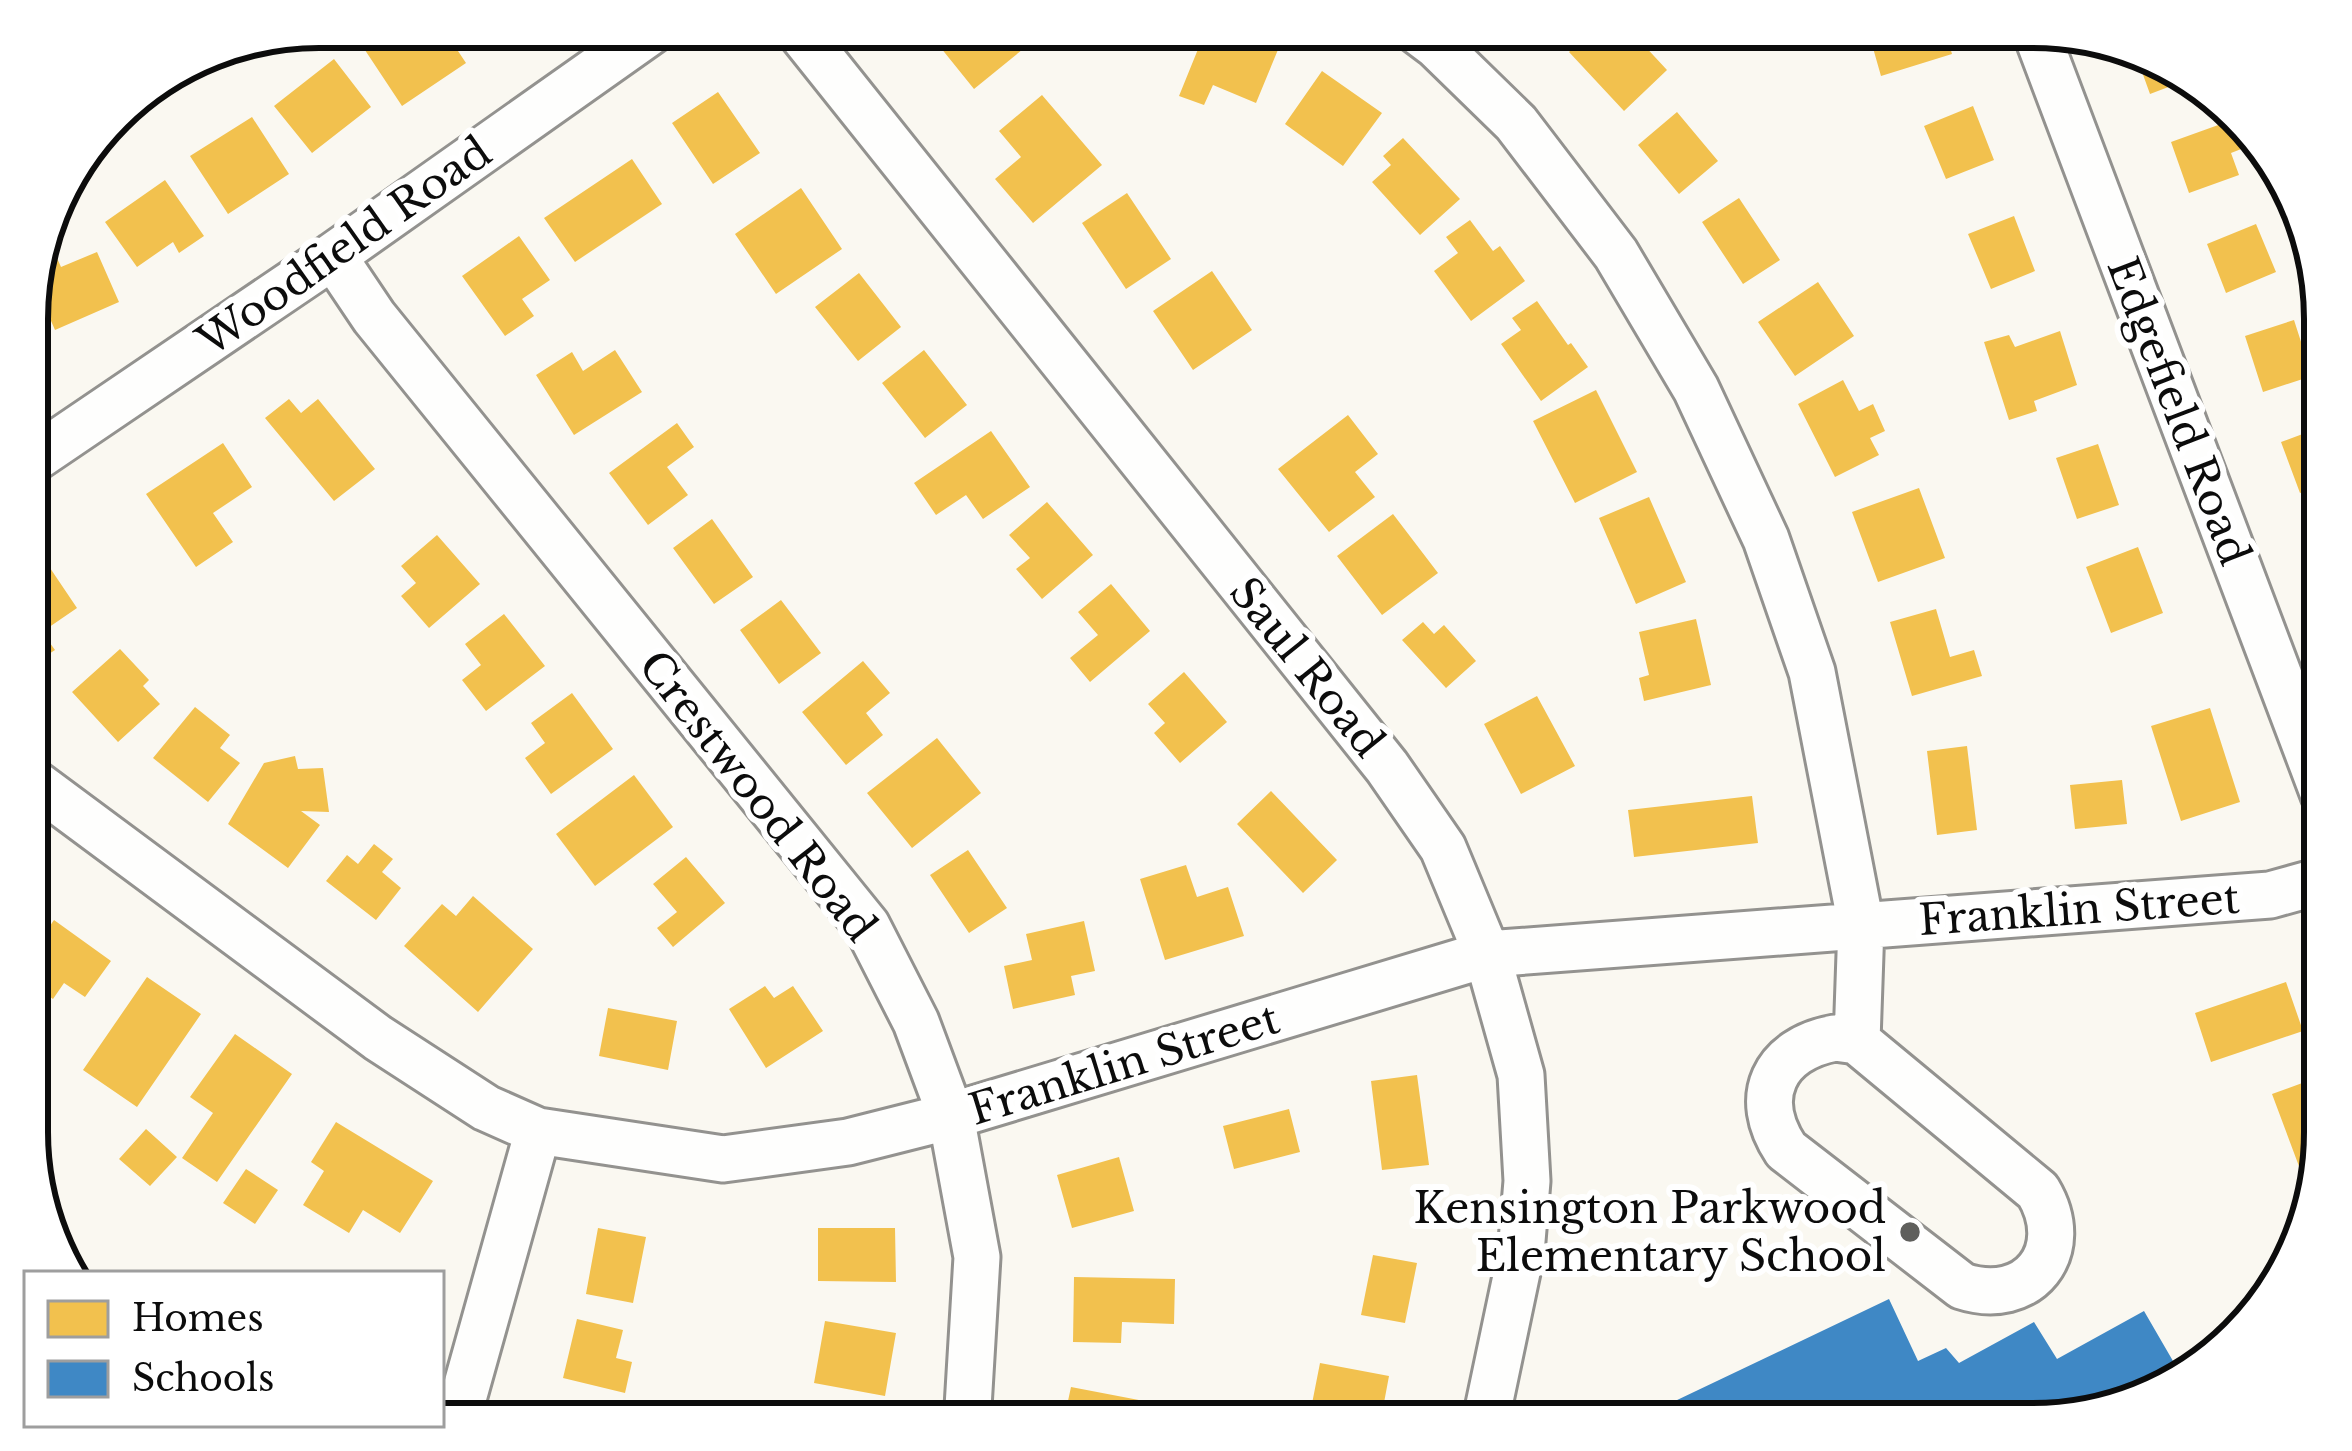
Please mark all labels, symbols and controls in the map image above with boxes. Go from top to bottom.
street label: Woodfield Road [186,125,501,367]
street label: Edgefield Road [2096,250,2262,572]
street label: Saul Road [1219,567,1395,767]
street label: Crestwood Road [628,640,888,952]
street label: Franklin Street [1917,872,2241,946]
street label: Franklin Street [963,992,1285,1136]
place label: Kensington Parkwood Elementary School [1413,1182,1886,1282]
marker: Kensington Parkwood Elementary School [1897,1219,1923,1245]
legend [24,1271,444,1427]
text: Homes [132,1296,263,1341]
text: Schools [132,1356,274,1401]

